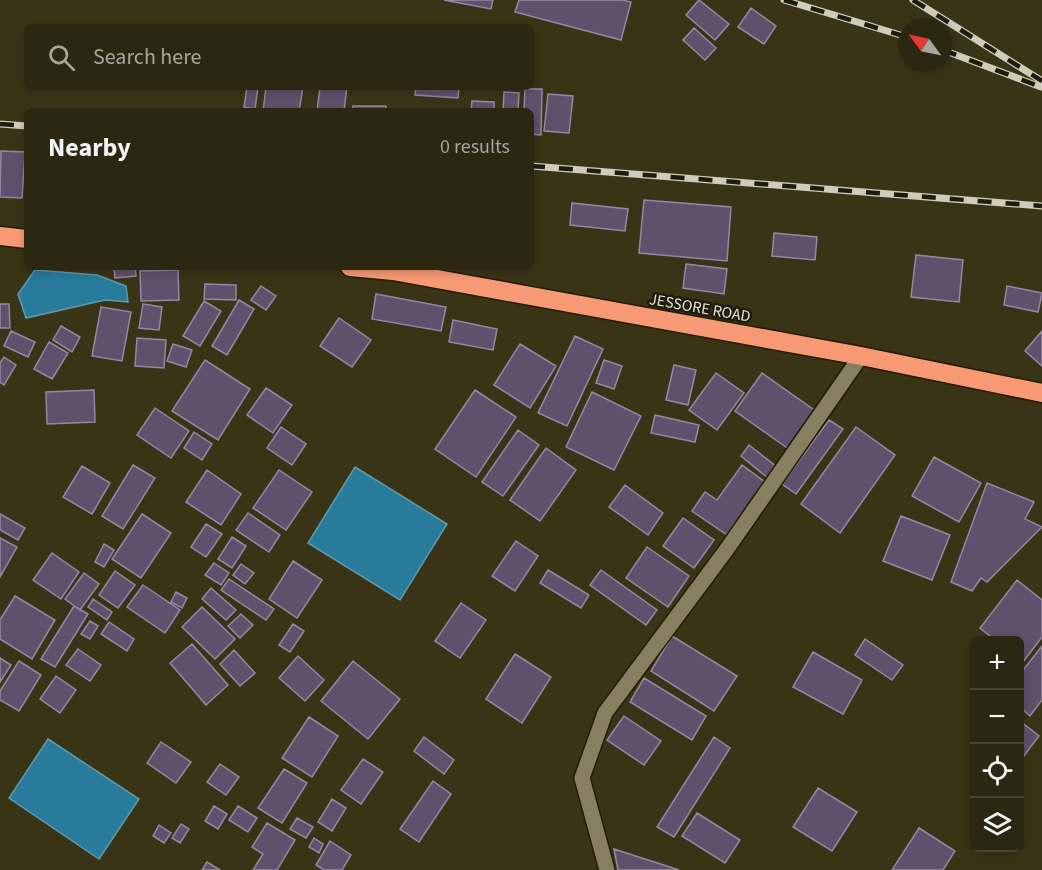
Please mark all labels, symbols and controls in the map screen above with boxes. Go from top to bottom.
north arrow [898,18,952,72]
search box [24,24,534,90]
icon: search [45,41,78,74]
text: Search here [93,41,201,73]
text: Nearby [48,129,131,166]
text: 0 results [440,133,510,161]
street label: JESSORE ROAD [647,288,752,328]
map controls [970,636,1024,852]
button: + [970,636,1024,690]
button: − [970,690,1024,744]
button: locate [970,744,1024,798]
button: layers [970,798,1024,852]

